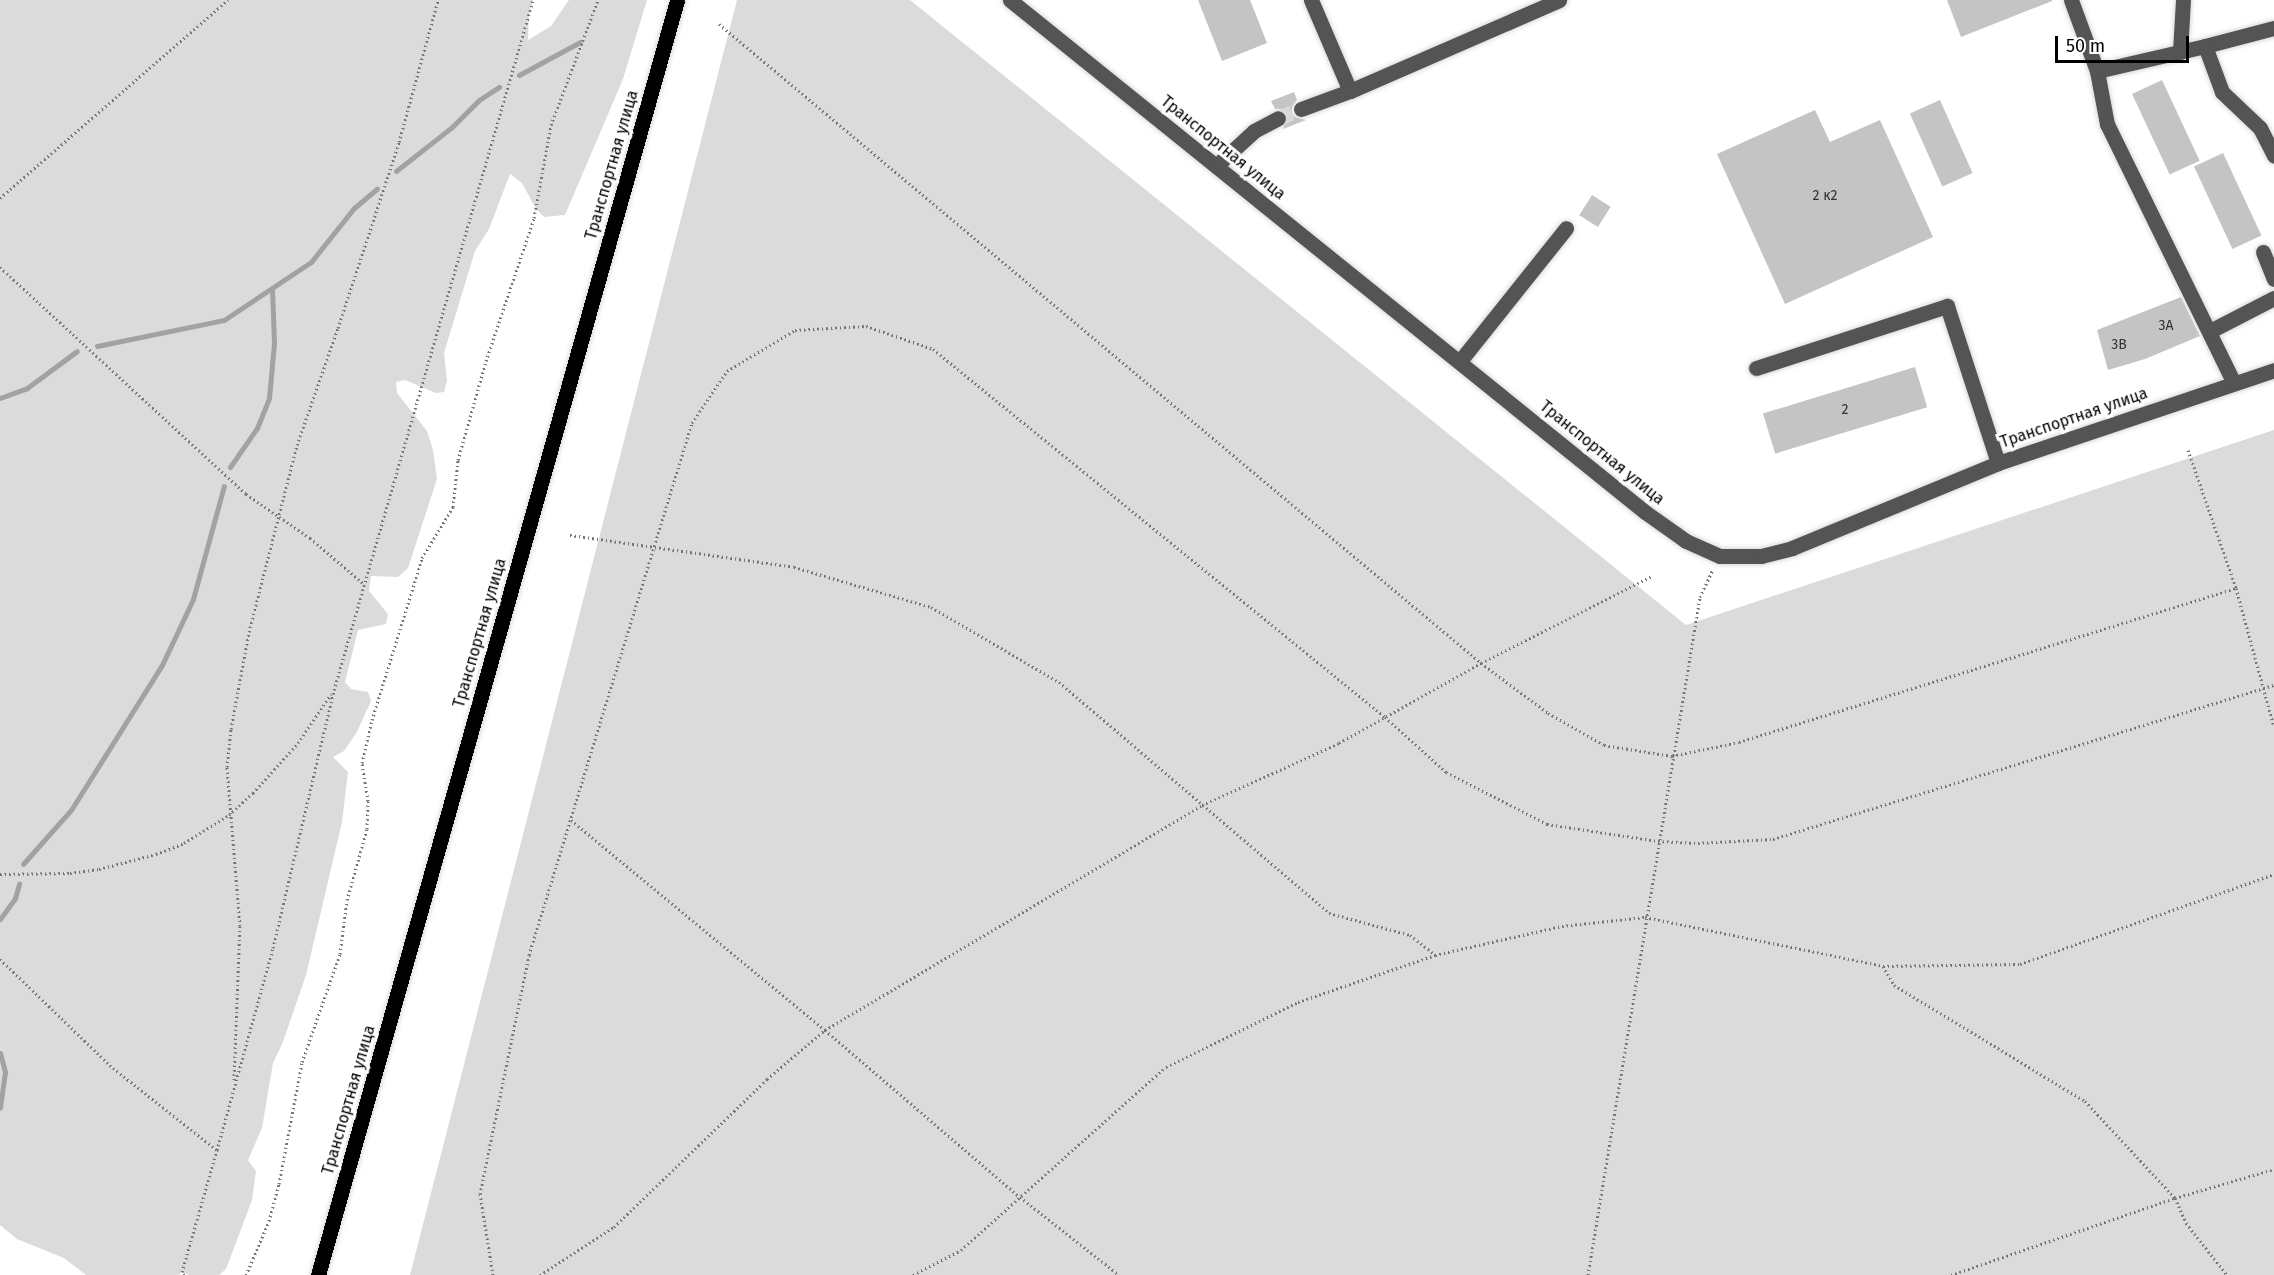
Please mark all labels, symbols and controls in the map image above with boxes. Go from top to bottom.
scale bar [2058,24,2192,62]
text: 50 m [2066,35,2105,57]
street label: Транспортная улица [581,88,643,242]
street label: Транспортная улица [1157,92,1289,204]
house number: 2 к2 [1813,188,1837,204]
house number: 3А [2158,318,2174,334]
house number: 3В [2111,337,2127,353]
street label: Транспортная улица [1998,384,2150,452]
street label: Транспортная улица [1536,397,1668,509]
house number: 2 [1842,402,1848,418]
street label: Транспортная улица [449,556,511,710]
street label: Транспортная улица [318,1023,380,1177]

